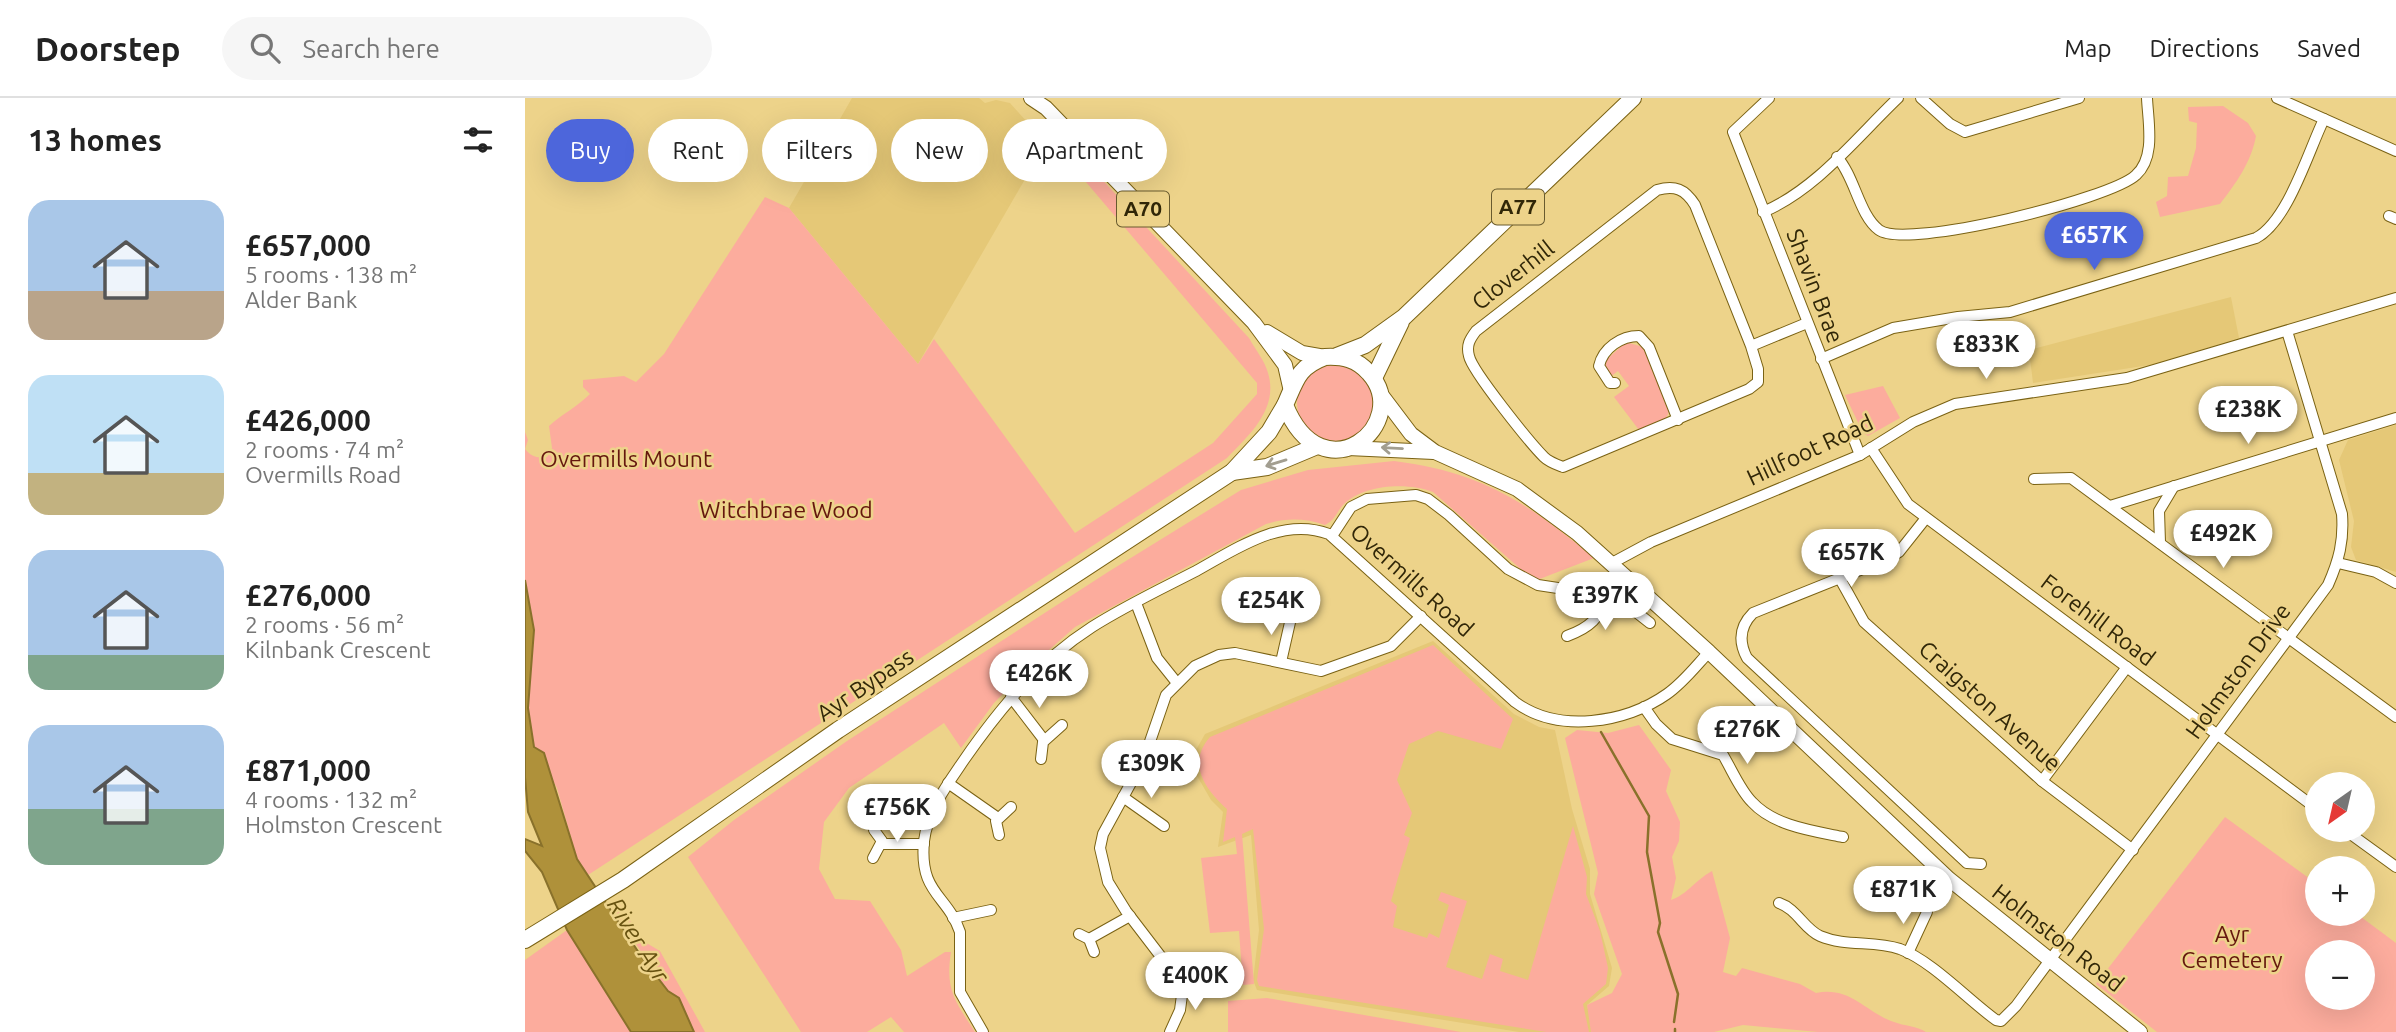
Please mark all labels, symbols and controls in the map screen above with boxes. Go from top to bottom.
search box [222,17,712,80]
icon: search [246,29,284,67]
text: Doorstep [35,30,180,67]
text: Search here [302,34,440,63]
text: Map [2064,35,2111,62]
text: Directions [2149,35,2259,62]
text: Saved [2297,35,2361,62]
chip: Buy [546,119,634,182]
chip: Rent [648,119,748,182]
chip: Filters [762,119,877,182]
chip: New [891,119,988,182]
chip: Apartment [1002,119,1167,182]
icon: filters [459,121,497,159]
text: 13 homes [28,123,162,157]
road number: A77 [1492,190,1544,224]
road number: A70 [1117,192,1169,226]
pin: £657K [2045,212,2143,272]
text: £657K [2060,222,2128,247]
street label: Shavin Brae [1782,225,1849,346]
icon: home [84,228,168,312]
text: £657,000 [245,228,371,262]
street label: Cloverhill [1467,235,1559,314]
text: 5 rooms · 138 m² [245,262,417,287]
text: Alder Bank [245,287,357,312]
pin: £833K [1937,322,2035,381]
text: £833K [1952,331,2020,356]
pin: £238K [2199,386,2297,446]
text: £238K [2214,396,2282,421]
icon: home [84,403,168,487]
text: £426,000 [245,403,371,437]
street label: Hillfoot Road [1743,409,1877,490]
text: 2 rooms · 74 m² [245,437,404,462]
one-way arrow [1380,442,1403,455]
park label: Overmills Mount [540,446,712,471]
one-way arrow [1265,458,1287,471]
text: Overmills Road [245,462,401,487]
park label: Witchbrae Wood [699,497,873,522]
pin: £492K [2174,510,2272,570]
street label: Overmills Road [1346,518,1479,641]
text: £492K [2189,520,2257,545]
pin: £657K [1802,530,1900,589]
text: £657K [1817,539,1885,564]
street label: Forehill Road [2036,569,2160,671]
pin: £397K [1556,573,1654,632]
icon: home [84,578,168,662]
text: £276,000 [245,578,371,612]
pin: £254K [1222,578,1320,637]
text: £397K [1571,582,1639,607]
text: £254K [1237,587,1305,612]
street label: Holmston Drive [2180,598,2295,743]
text: 2 rooms · 56 m² [245,612,404,637]
street label: Craigston Avenue [1914,636,2066,776]
text: Kilnbank Crescent [245,637,430,662]
street label: Ayr Bypass [812,643,918,726]
pin: £426K [990,650,1088,710]
text: £426K [1005,660,1073,685]
pin: £276K [1698,706,1796,766]
text: £276K [1713,716,1781,741]
pin: £309K [1102,740,1200,800]
text: £309K [1117,750,1185,775]
icon: home [84,753,168,837]
text: £871,000 [245,753,371,787]
north arrow [2305,772,2375,842]
map controls [2305,772,2375,1010]
pin: £756K [848,784,946,844]
text: 4 rooms · 132 m² [245,787,417,812]
text: £756K [863,794,931,819]
text: Holmston Crescent [245,812,442,837]
button: + [2305,856,2375,926]
pin: £871K [1854,866,1952,926]
text: £871K [1869,876,1937,901]
street label: Holmston Road [1988,879,2129,996]
water label: River Ayr [602,893,675,988]
park label: Ayr Cemetery [2181,921,2283,972]
button: − [2305,940,2375,1010]
pin: £400K [1146,953,1244,1012]
text: £400K [1161,962,1229,987]

